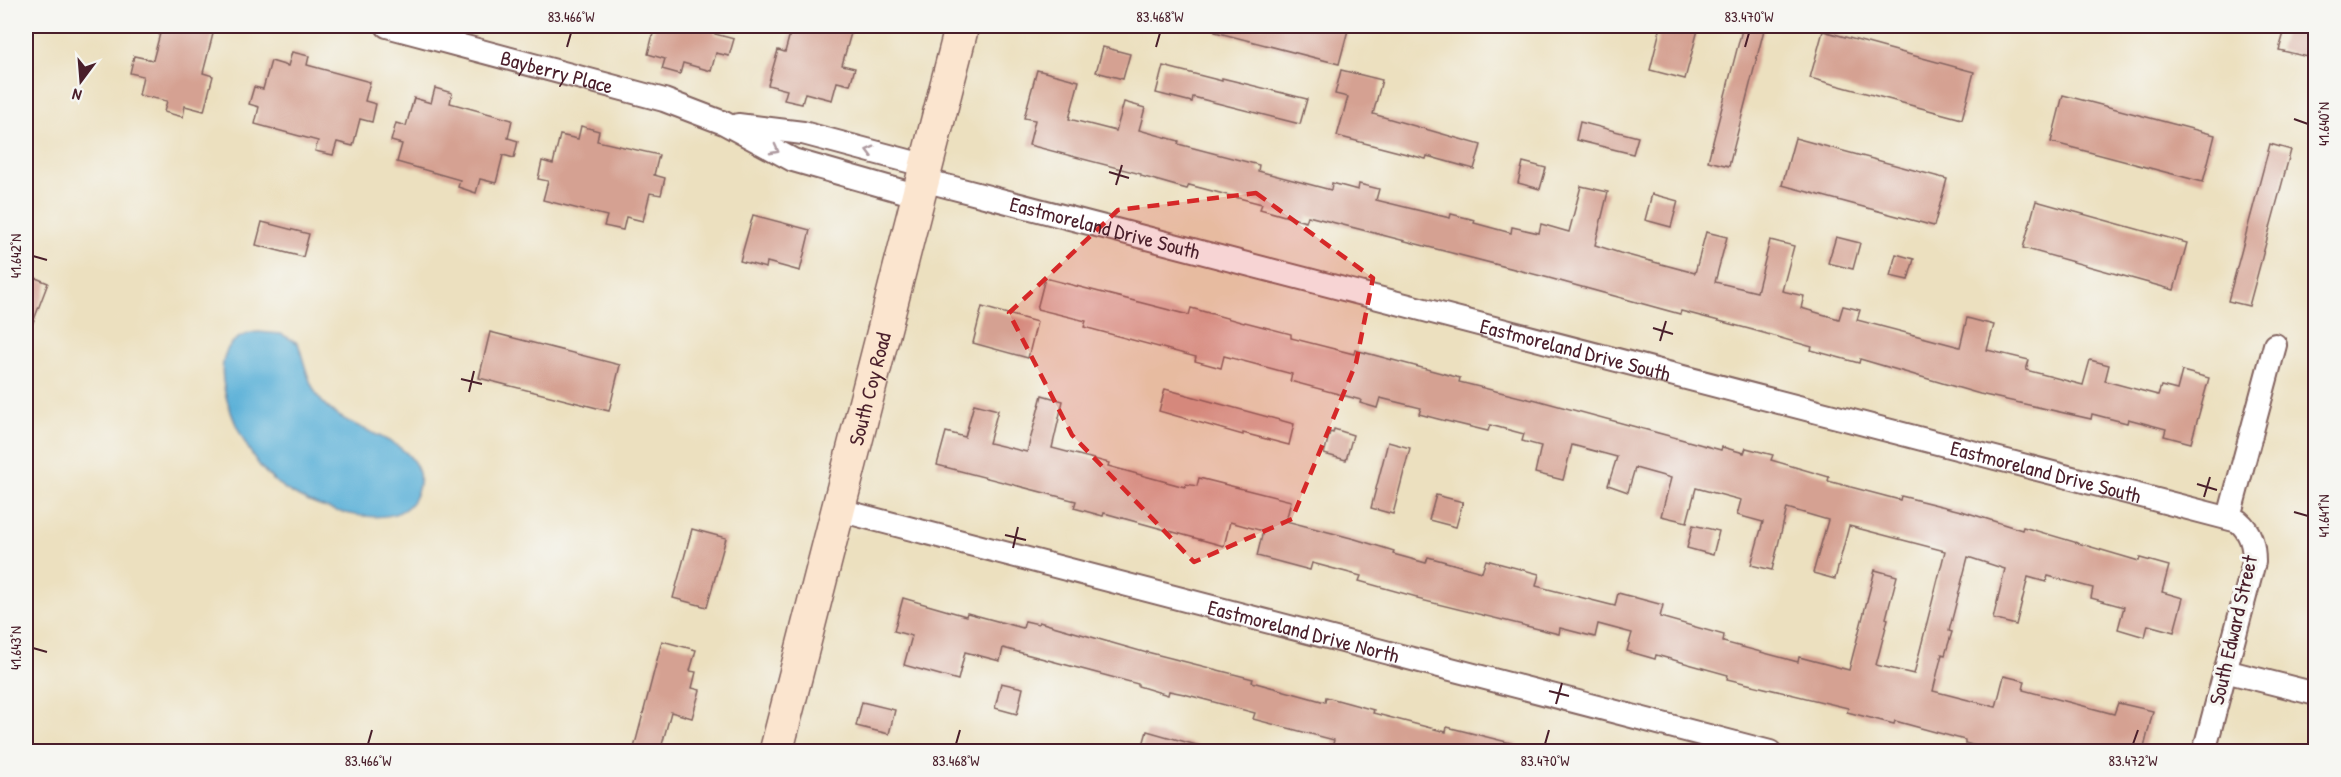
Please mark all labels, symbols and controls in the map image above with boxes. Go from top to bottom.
text: 83.466°W [548,6,595,27]
text: 83.468°W [1136,6,1184,27]
text: 83.470°W [1725,6,1774,27]
street label: Bayberry Place [498,43,616,100]
north arrow [51,51,111,111]
text: N [69,84,84,107]
text: 41.640°N [2313,102,2334,146]
one-way arrow [769,143,780,154]
one-way arrow [865,146,876,158]
street label: Eastmoreland Drive South [1007,189,1203,266]
text: 41.642°N [5,234,26,278]
street label: Eastmoreland Drive South [1477,311,1674,388]
street label: South Coy Road [841,329,897,448]
street label: Eastmoreland Drive South [1948,433,2144,510]
text: 41.641°N [2313,495,2334,537]
street label: South Edward Street [2202,552,2264,708]
street label: Eastmoreland Drive North [1205,592,1403,670]
text: 41.643°N [5,626,26,670]
text: 83.466°W [345,750,392,771]
text: 83.468°W [932,750,980,771]
text: 83.470°W [1521,750,1570,771]
text: 83.472°W [2108,750,2158,771]

